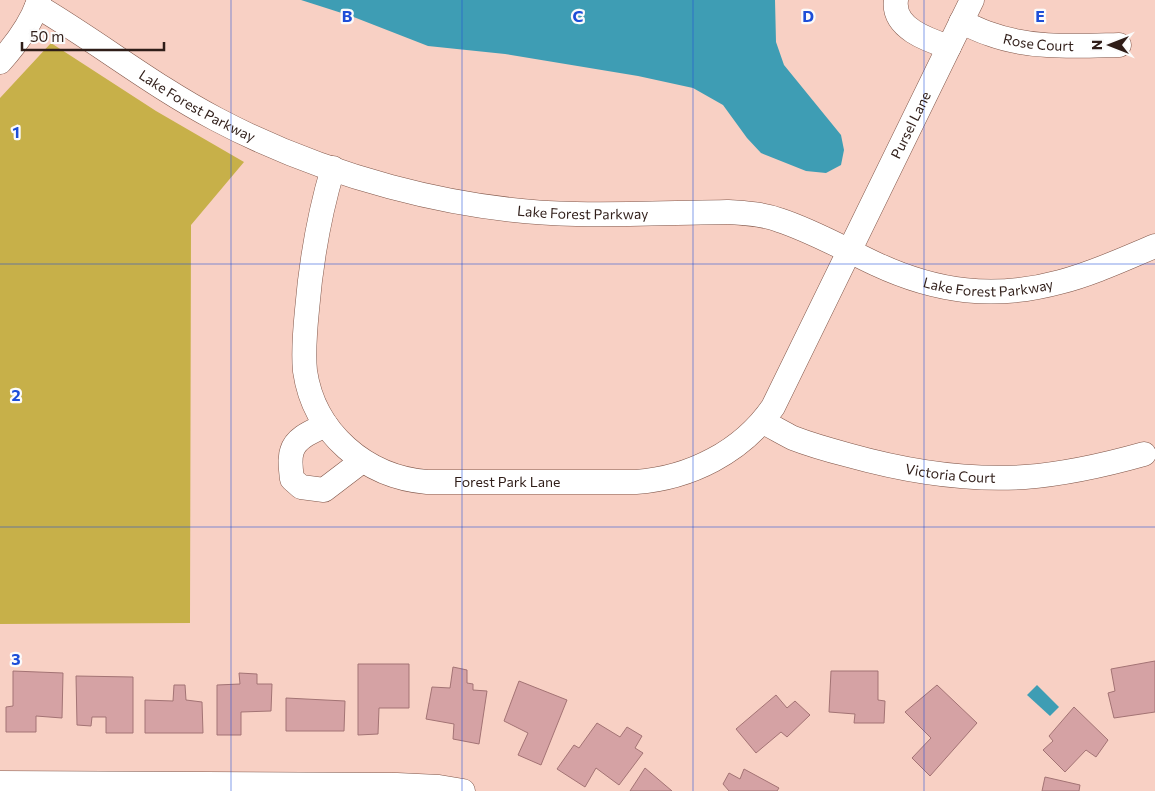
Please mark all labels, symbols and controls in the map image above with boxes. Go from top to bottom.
text: B [342,6,353,25]
text: C [573,6,584,25]
text: D [802,6,814,25]
text: E [1035,6,1045,25]
scale bar [22,20,165,52]
north arrow [1085,20,1135,70]
text: 50 m [30,27,64,45]
street label: Rose Court [1002,30,1074,54]
text: N [1088,40,1105,50]
street label: Lake Forest Parkway [136,66,258,145]
street label: Pursel Lane [887,88,934,161]
text: 1 [12,122,20,141]
street label: Lake Forest Parkway [517,201,648,222]
street label: Lake Forest Parkway [921,273,1055,300]
text: 2 [11,385,21,404]
street label: Victoria Court [904,460,996,486]
street label: Forest Park Lane [454,473,560,490]
text: 3 [11,649,21,668]

